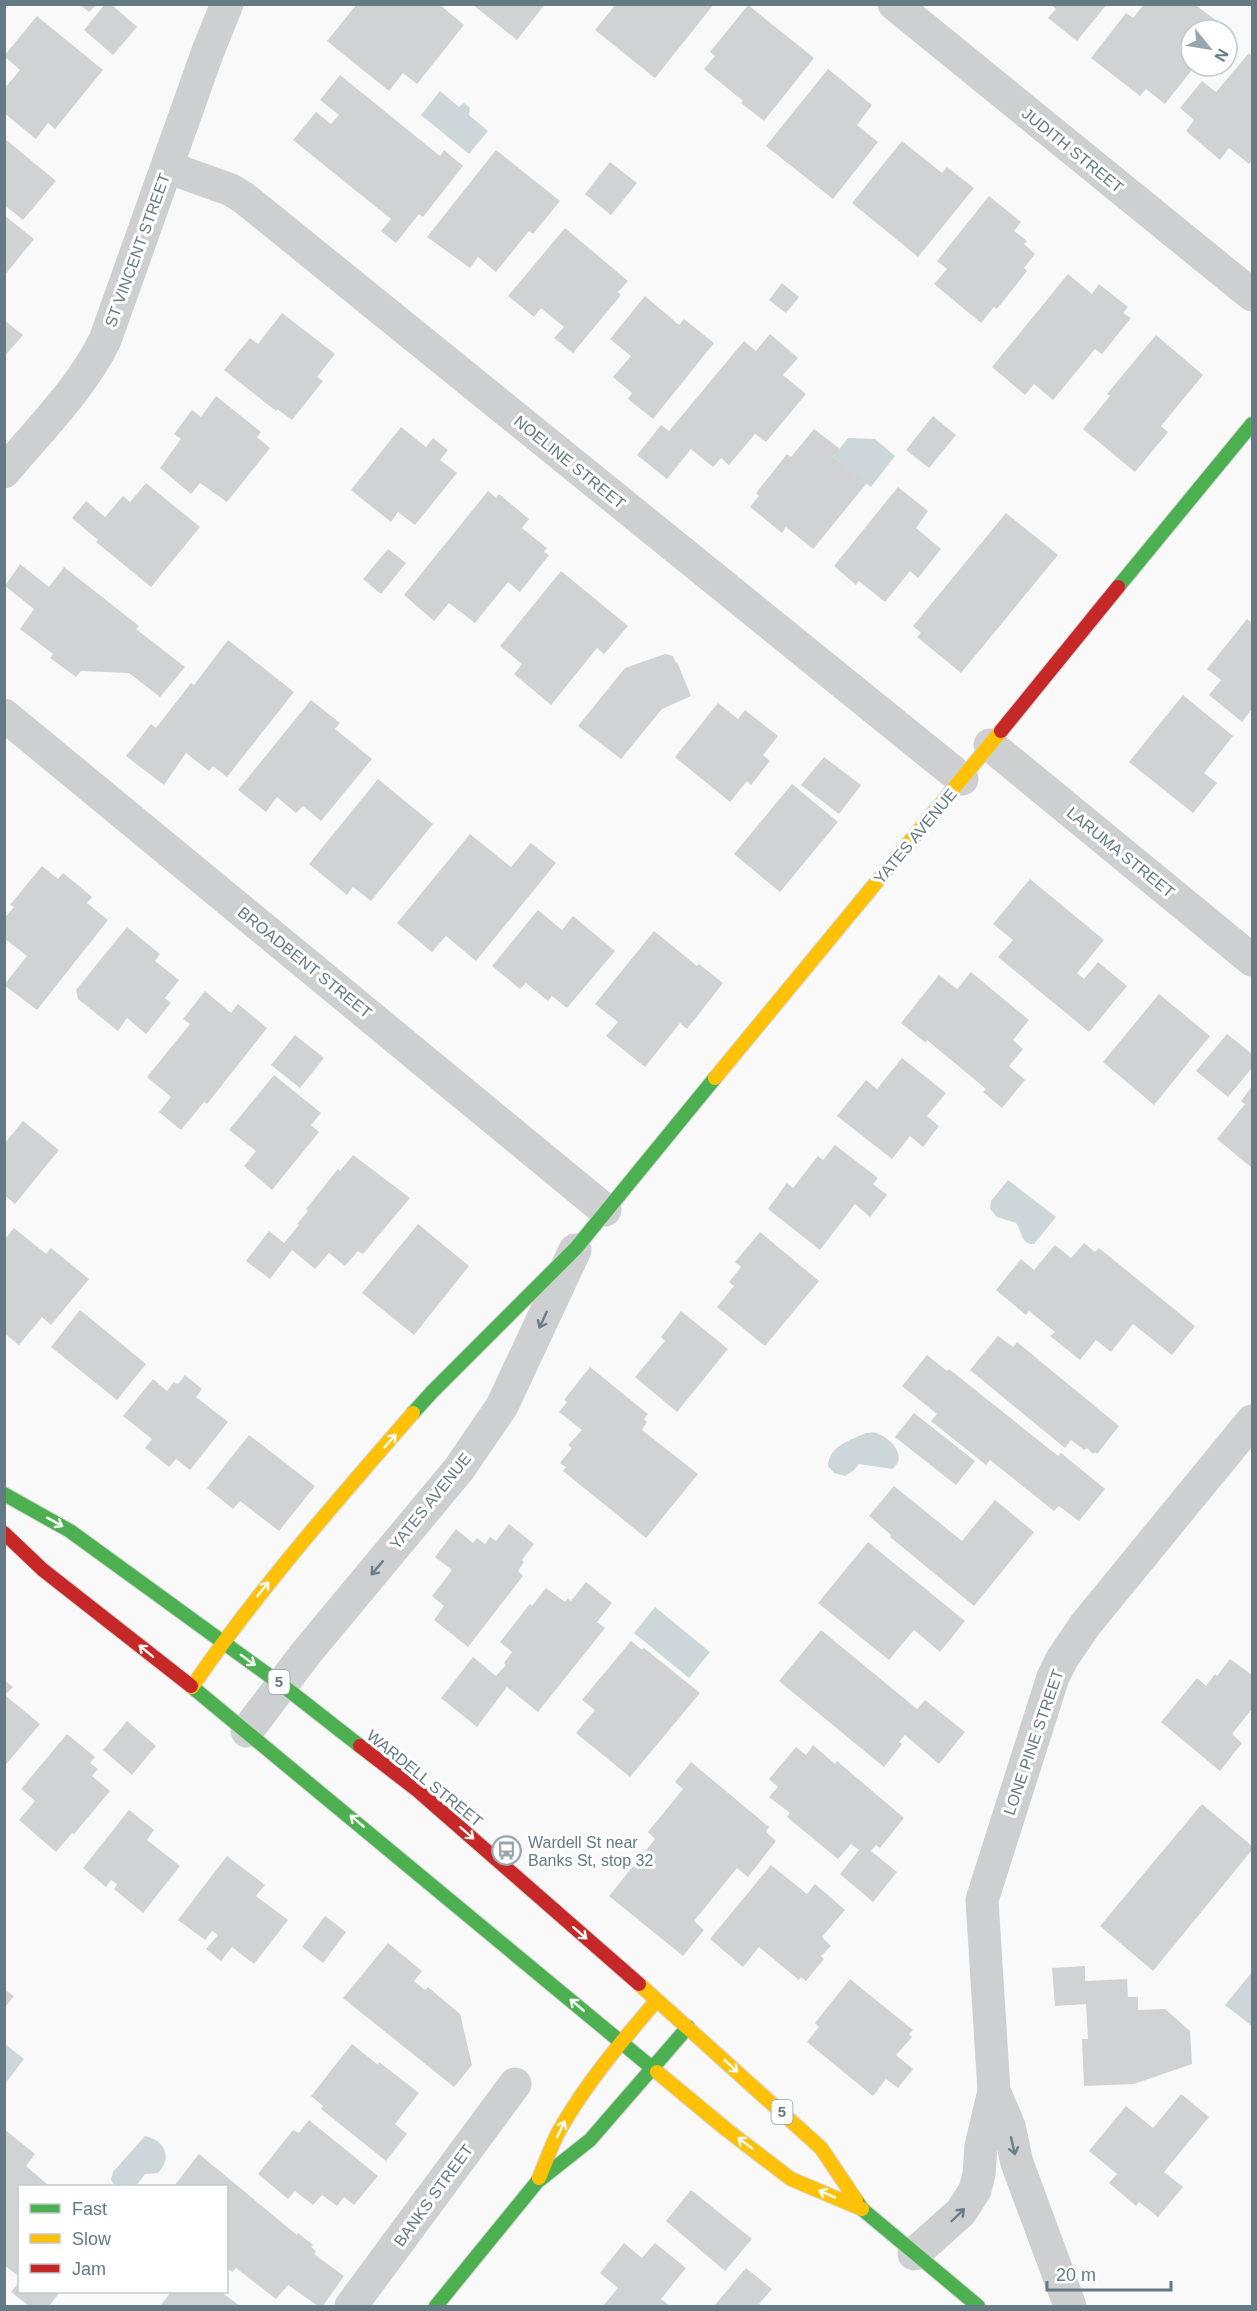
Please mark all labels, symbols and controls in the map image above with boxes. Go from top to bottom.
north arrow [1179,18,1239,78]
text: N [1211,46,1232,65]
street label: JUDITH STREET [1019,105,1127,196]
street label: ST VINCENT STREET [102,171,173,329]
street label: NOELINE STREET [511,412,629,512]
street label: YATES AVENUE [871,786,960,887]
street label: LARUMA STREET [1064,804,1178,901]
street label: BROADBENT STREET [235,903,375,1022]
one-way arrow [536,1311,548,1329]
one-way arrow [383,1433,396,1449]
street label: YATES AVENUE [387,1450,474,1553]
one-way arrow [47,1517,64,1529]
one-way arrow [370,1560,383,1576]
one-way arrow [257,1581,270,1597]
one-way arrow [138,1644,154,1657]
one-way arrow [240,1654,256,1666]
street label: LONE PINE STREET [1001,1667,1066,1817]
road number: 5 [268,1670,290,1694]
street label: WARDELL STREET [363,1727,486,1830]
one-way arrow [349,1815,365,1828]
one-way arrow [459,1826,474,1840]
place label: Wardell St near Banks St, stop 32 [528,1834,654,1869]
bus stop icon: Wardell St near Banks St, stop 32 [491,1835,523,1867]
one-way arrow [572,1926,587,1940]
one-way arrow [569,1998,585,2011]
one-way arrow [723,2059,738,2073]
road number: 5 [772,2100,792,2124]
one-way arrow [555,2121,567,2139]
one-way arrow [1008,2136,1020,2155]
one-way arrow [737,2137,753,2150]
street label: BANKS STREET [391,2141,476,2250]
legend [18,2185,228,2293]
one-way arrow [818,2188,836,2199]
text: Fast [72,2199,107,2219]
one-way arrow [950,2208,965,2222]
text: Slow [72,2229,112,2249]
scale bar [1047,2254,1172,2292]
text: Jam [72,2259,106,2279]
text: 20 m [1056,2265,1096,2285]

